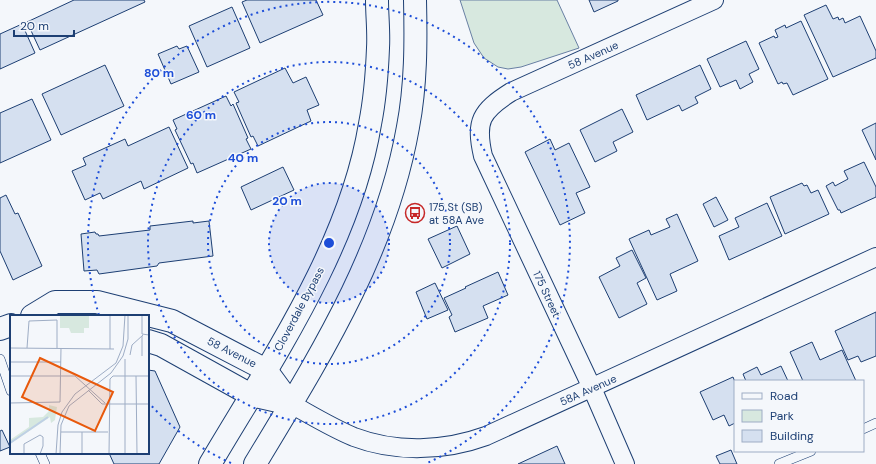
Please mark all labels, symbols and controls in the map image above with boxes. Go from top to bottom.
scale bar [14,12,74,38]
text: 20 m [20,18,49,34]
street label: 58 Avenue [566,38,620,72]
text: 80 m [144,65,174,81]
text: 60 m [186,107,216,123]
text: 40 m [228,150,258,166]
text: 20 m [272,193,302,209]
place label: 175 St (SB) at 58A Ave [429,200,484,227]
bus stop icon: 175 St (SB) at 58A Ave [404,202,426,224]
centre of rings [322,236,336,250]
street label: Cloverdale Bypass [271,264,327,354]
street label: 175 Street [530,268,564,320]
inset map [10,315,149,454]
street label: 58 Avenue [205,334,259,370]
street label: 58A Avenue [557,371,619,409]
legend [734,380,864,452]
text: Road [770,388,798,404]
text: Park [770,408,794,424]
text: Building [770,428,814,444]

